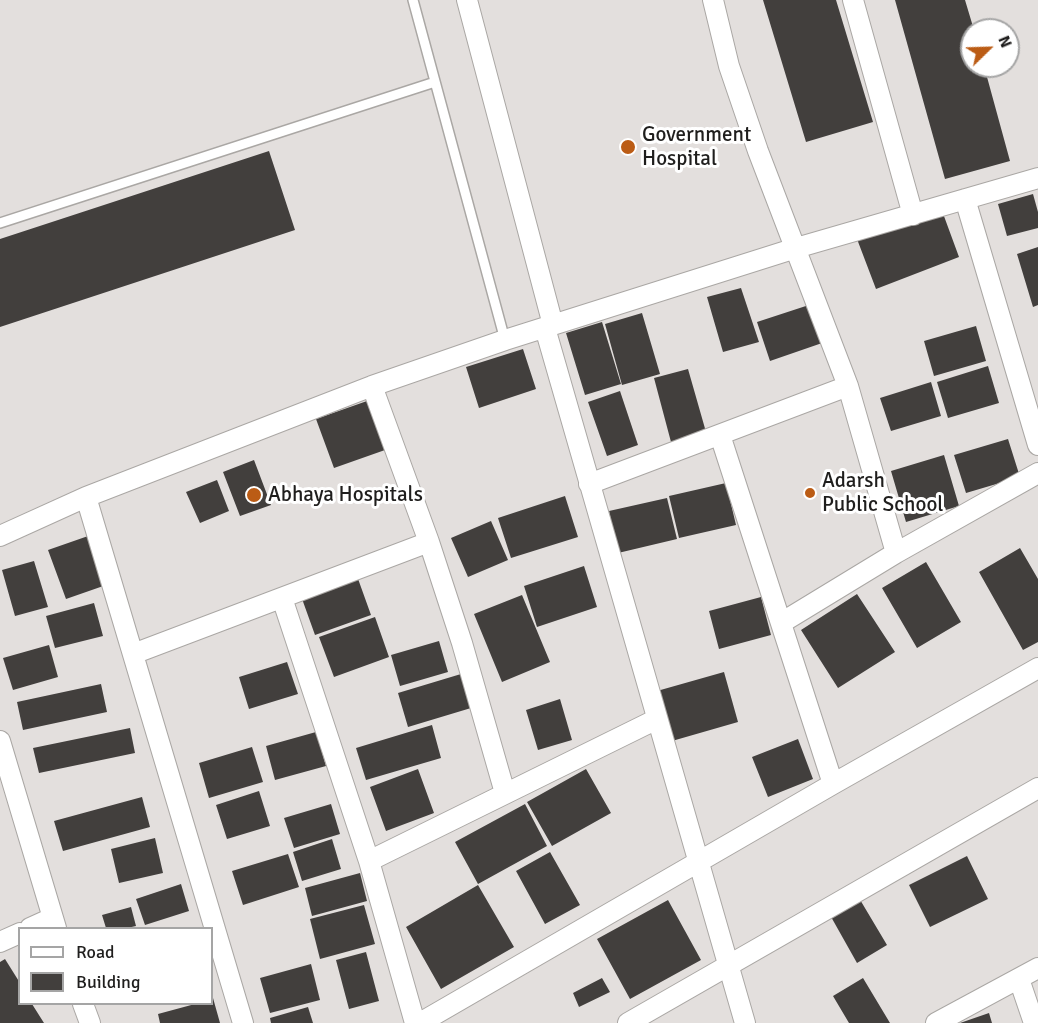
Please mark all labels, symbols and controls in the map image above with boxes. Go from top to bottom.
north arrow [960,18,1020,78]
text: N [993,33,1016,51]
place label: Government Hospital [642,122,751,172]
marker: Government Hospital [619,138,637,156]
place label: Adarsh Public School [822,468,943,518]
place label: Abhaya Hospitals [268,482,423,508]
marker: Abhaya Hospitals [245,486,263,504]
marker: Adarsh Public School [803,486,817,500]
legend [18,927,213,1005]
text: Road [76,941,115,963]
text: Building [76,971,140,993]

